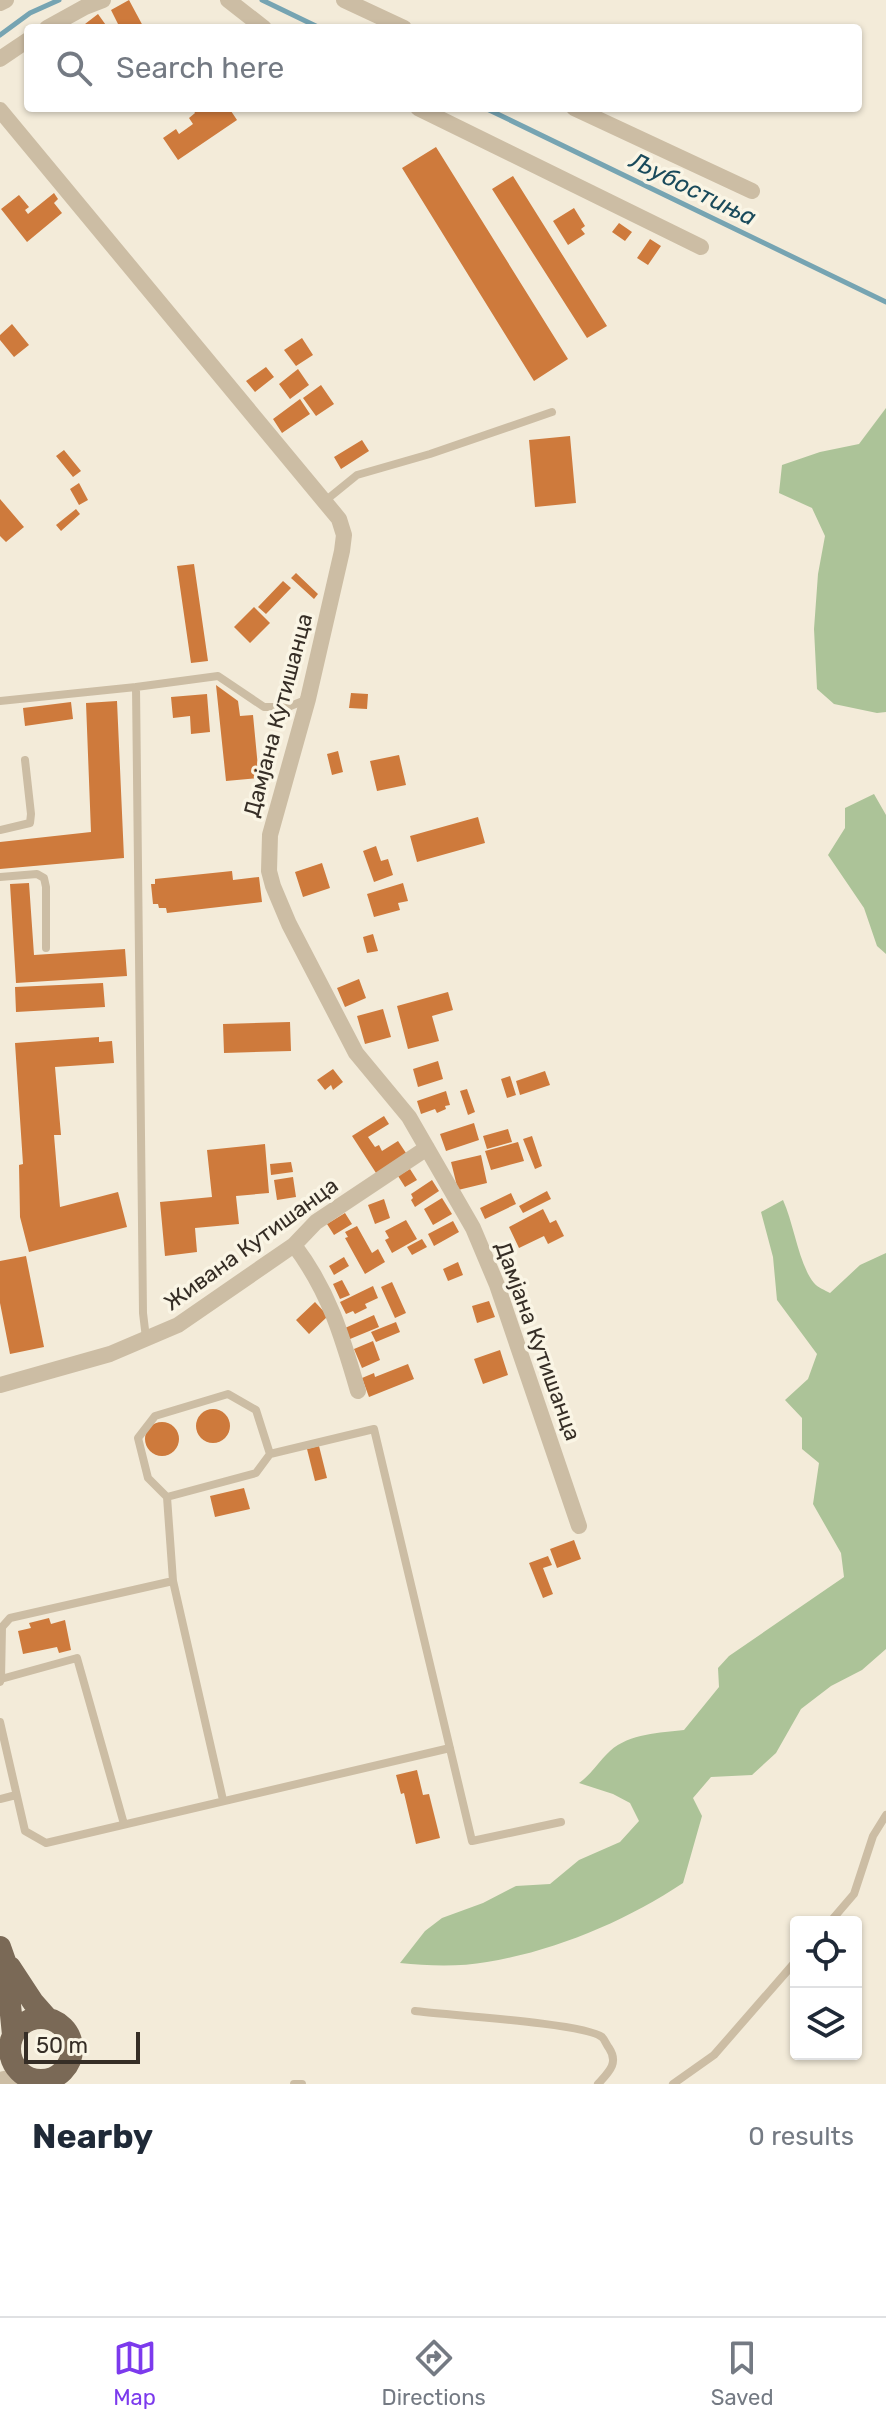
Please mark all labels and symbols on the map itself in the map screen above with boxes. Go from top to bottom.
water label: Љубостиња [623,146,761,232]
street label: Дамјана Кутишанца [238,610,318,820]
street label: Живана Кутишанца [159,1172,343,1316]
street label: Дамјана Кутишанца [489,1238,587,1444]
scale bar [24,2028,140,2064]

